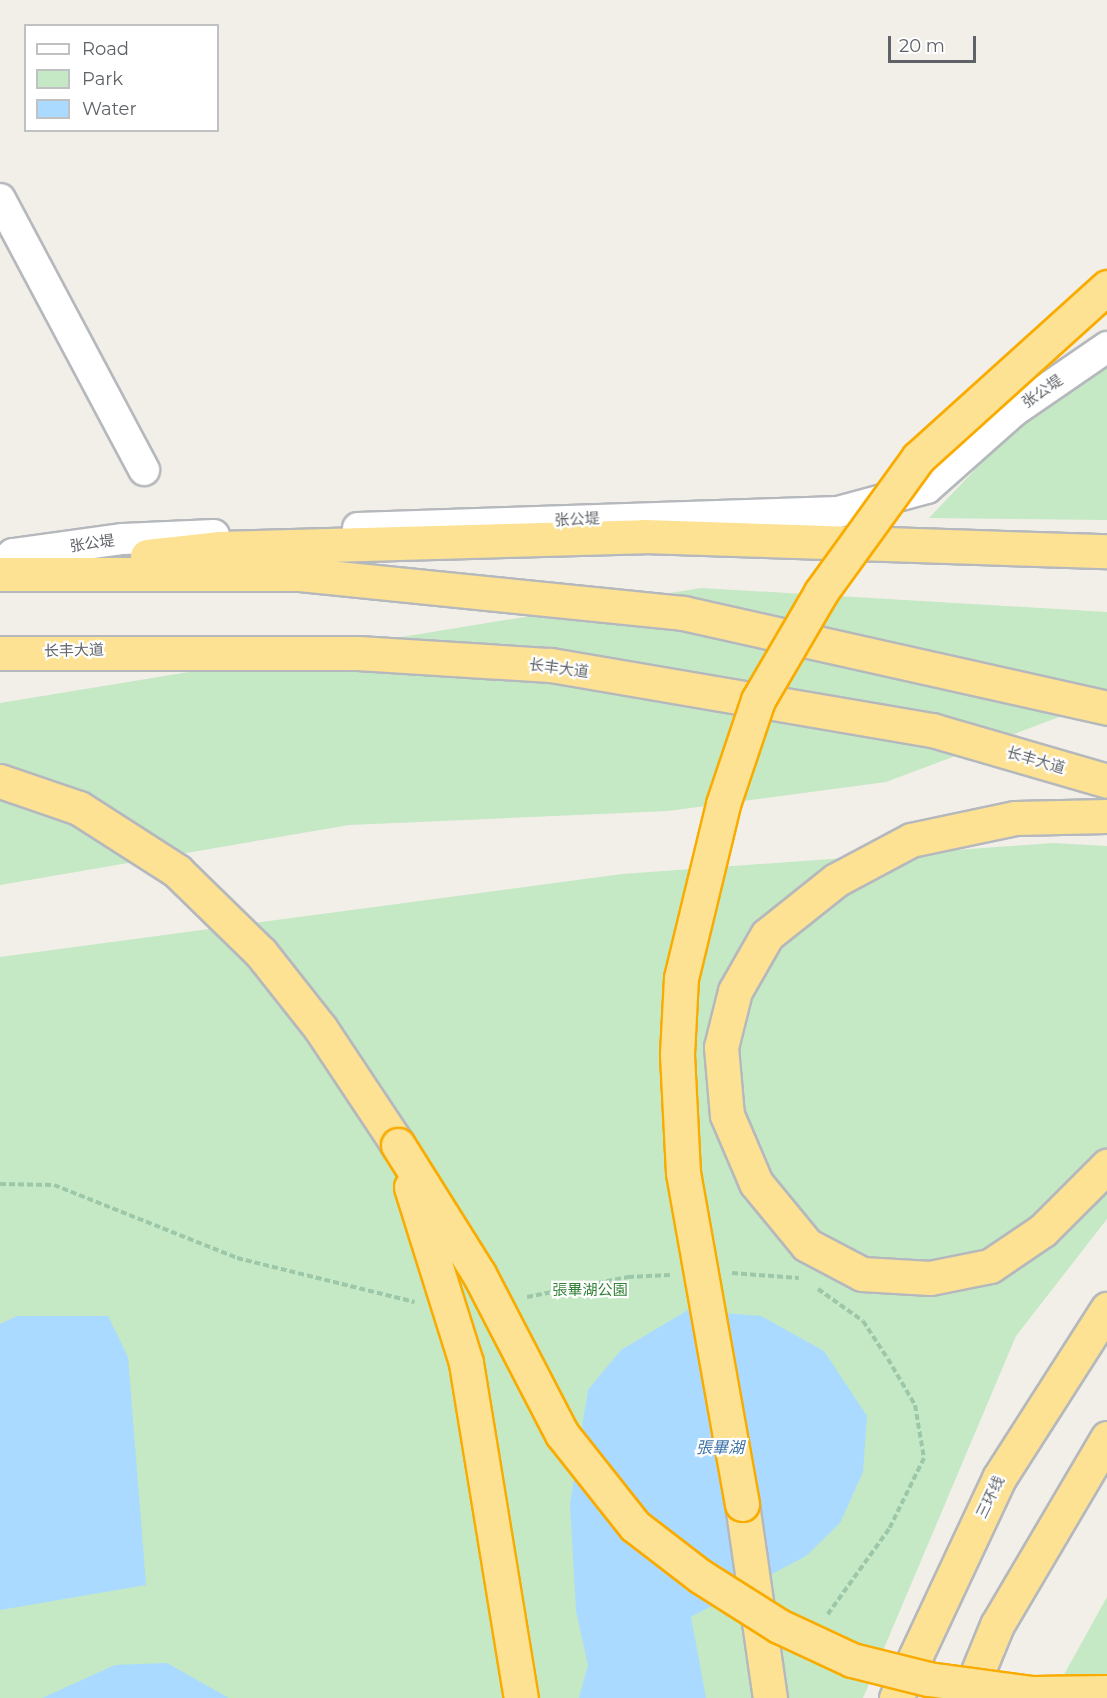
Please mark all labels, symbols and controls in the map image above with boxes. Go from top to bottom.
legend [24,24,219,132]
scale bar [891,24,980,62]
text: 20 m [899,35,945,57]
text: Road [82,38,129,60]
text: Park [82,68,123,90]
text: Water [82,98,137,120]
street label: 张公堤 [1018,371,1066,411]
street label: 张公堤 [554,509,600,529]
street label: 张公堤 [68,531,116,555]
street label: 长丰大道 [44,640,104,660]
street label: 长丰大道 [528,655,590,681]
street label: 长丰大道 [1005,743,1067,777]
park label: 張畢湖公園 [553,1281,627,1299]
water label: 張畢湖 [696,1438,744,1458]
street label: 三环线 [972,1473,1008,1521]

